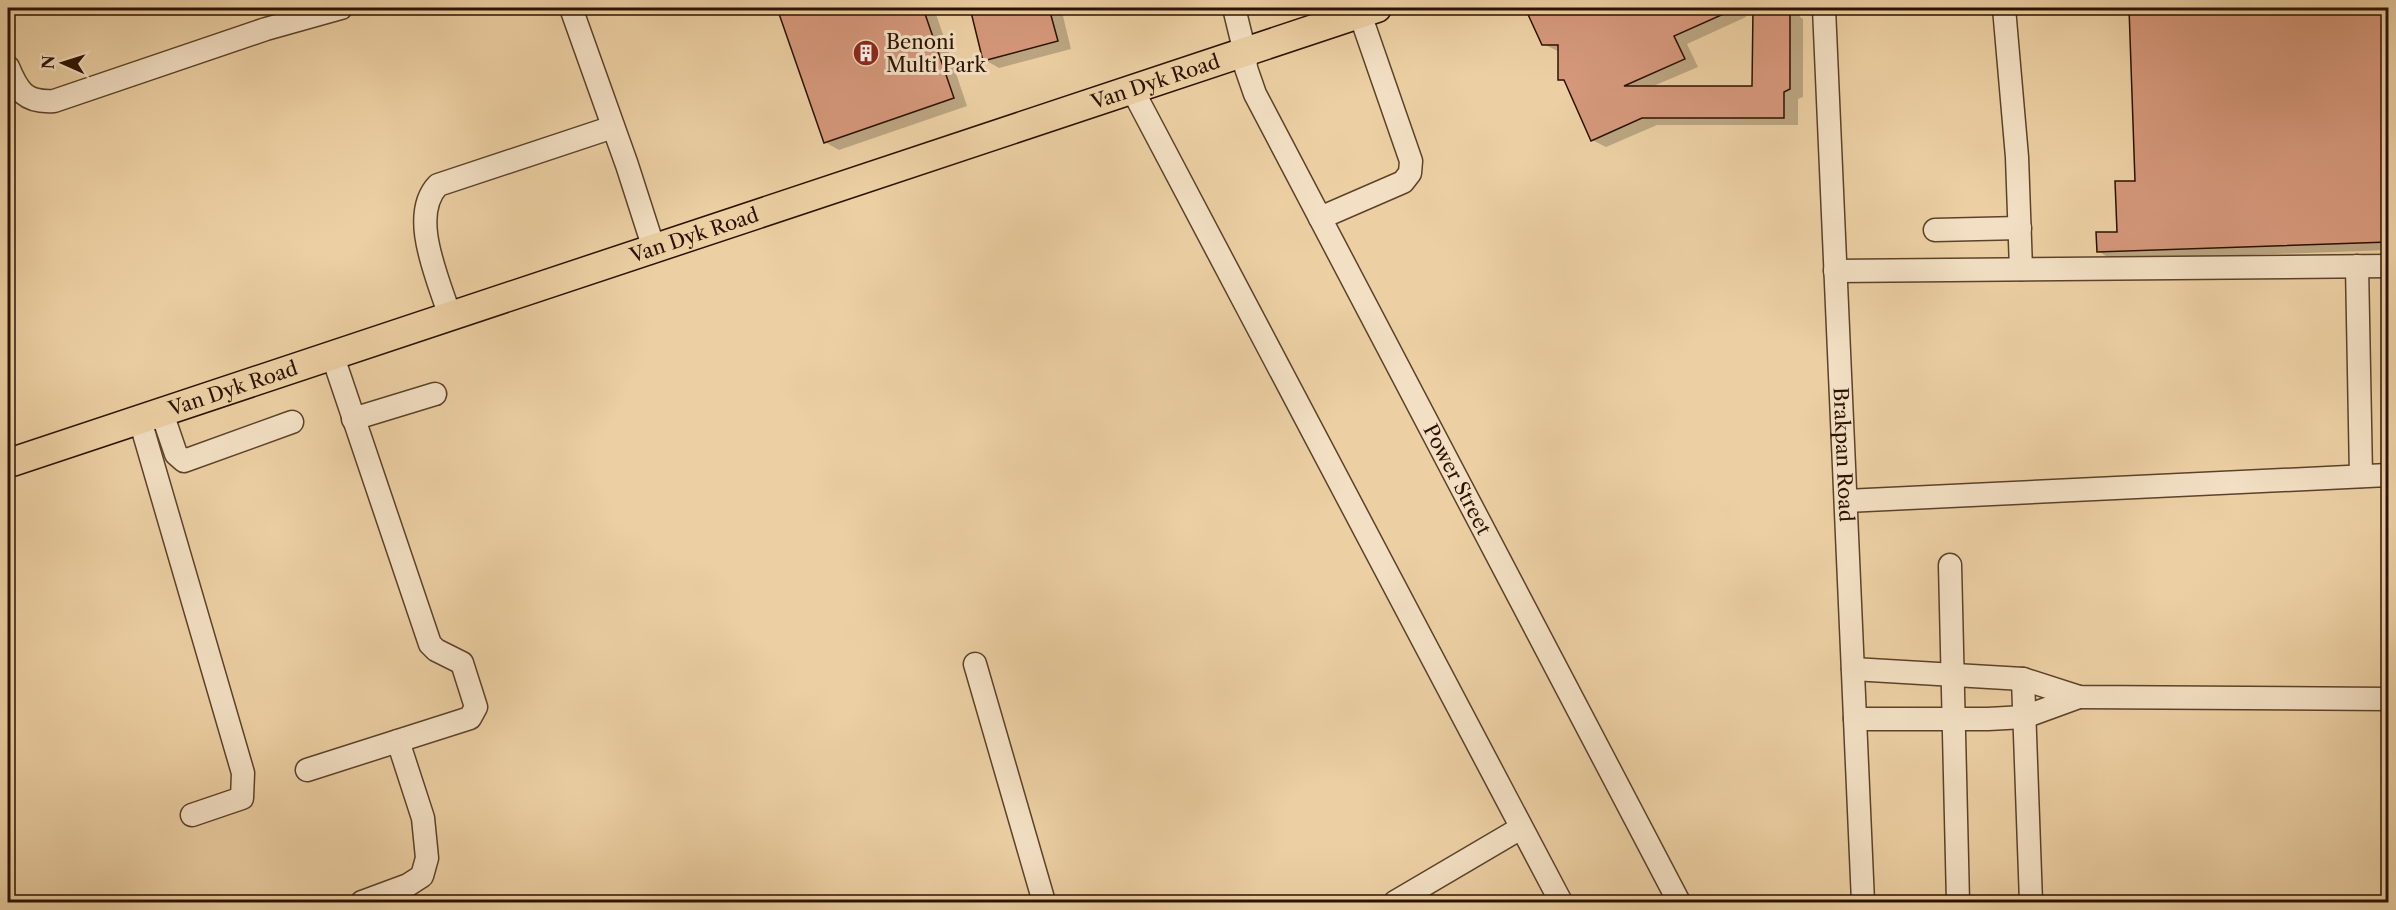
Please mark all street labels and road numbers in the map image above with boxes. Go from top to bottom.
street label: Van Dyk Road [1087,49,1223,115]
street label: Van Dyk Road [626,203,762,268]
street label: Van Dyk Road [165,356,301,421]
street label: Brakpan Road [1829,387,1858,522]
street label: Power Street [1418,420,1496,539]

